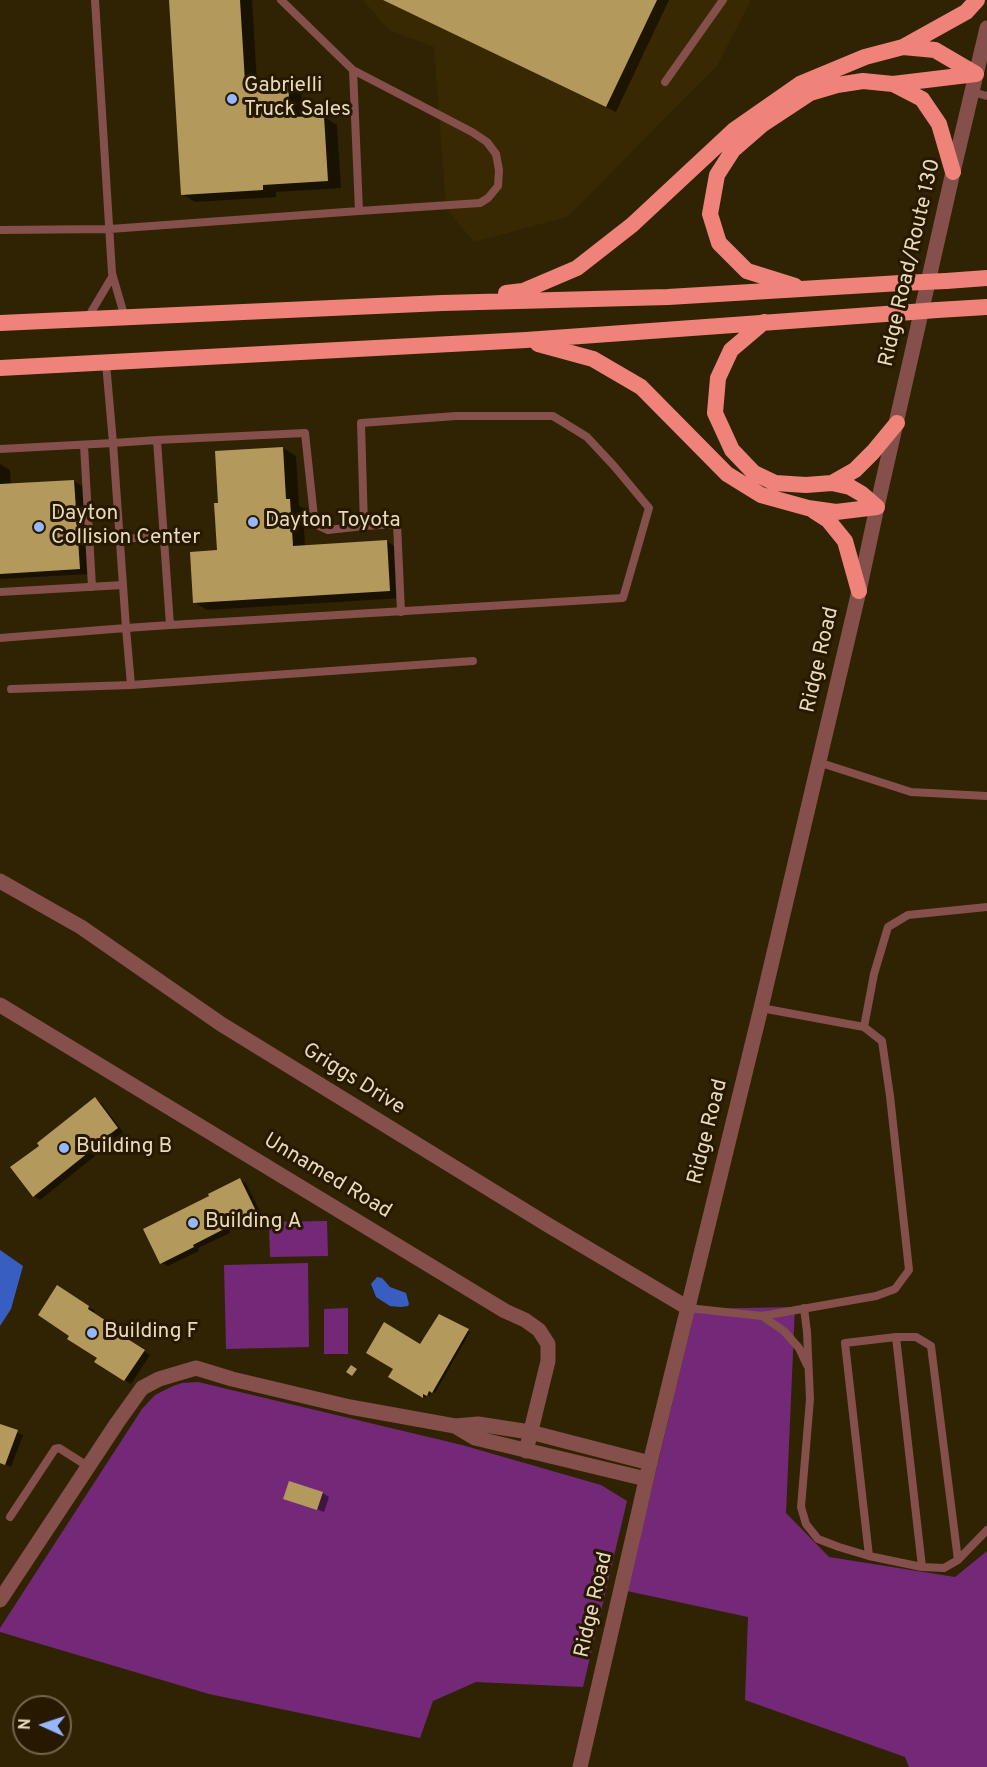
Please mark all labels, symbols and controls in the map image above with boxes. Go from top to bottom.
place label: Gabrielli Truck Sales [244,74,351,124]
marker: Gabrielli Truck Sales [225,92,239,106]
street label: Ridge Road/Route 130 [875,157,947,369]
place label: Dayton Collision Center [51,502,200,552]
place label: Dayton Toyota [265,509,401,535]
marker: Dayton Toyota [246,515,260,529]
marker: Dayton Collision Center [32,520,46,534]
street label: Ridge Road [797,605,845,715]
street label: Griggs Drive [297,1039,409,1121]
street label: Ridge Road [684,1077,734,1187]
street label: Unnamed Road [258,1129,396,1225]
place label: Building B [76,1135,172,1161]
marker: Building B [57,1141,71,1155]
place label: Building A [205,1210,302,1236]
marker: Building A [186,1216,200,1230]
place label: Building F [104,1320,198,1346]
marker: Building F [85,1326,99,1340]
street label: Ridge Road [571,1550,619,1660]
north arrow [12,1695,72,1755]
text: N [16,1718,36,1730]

